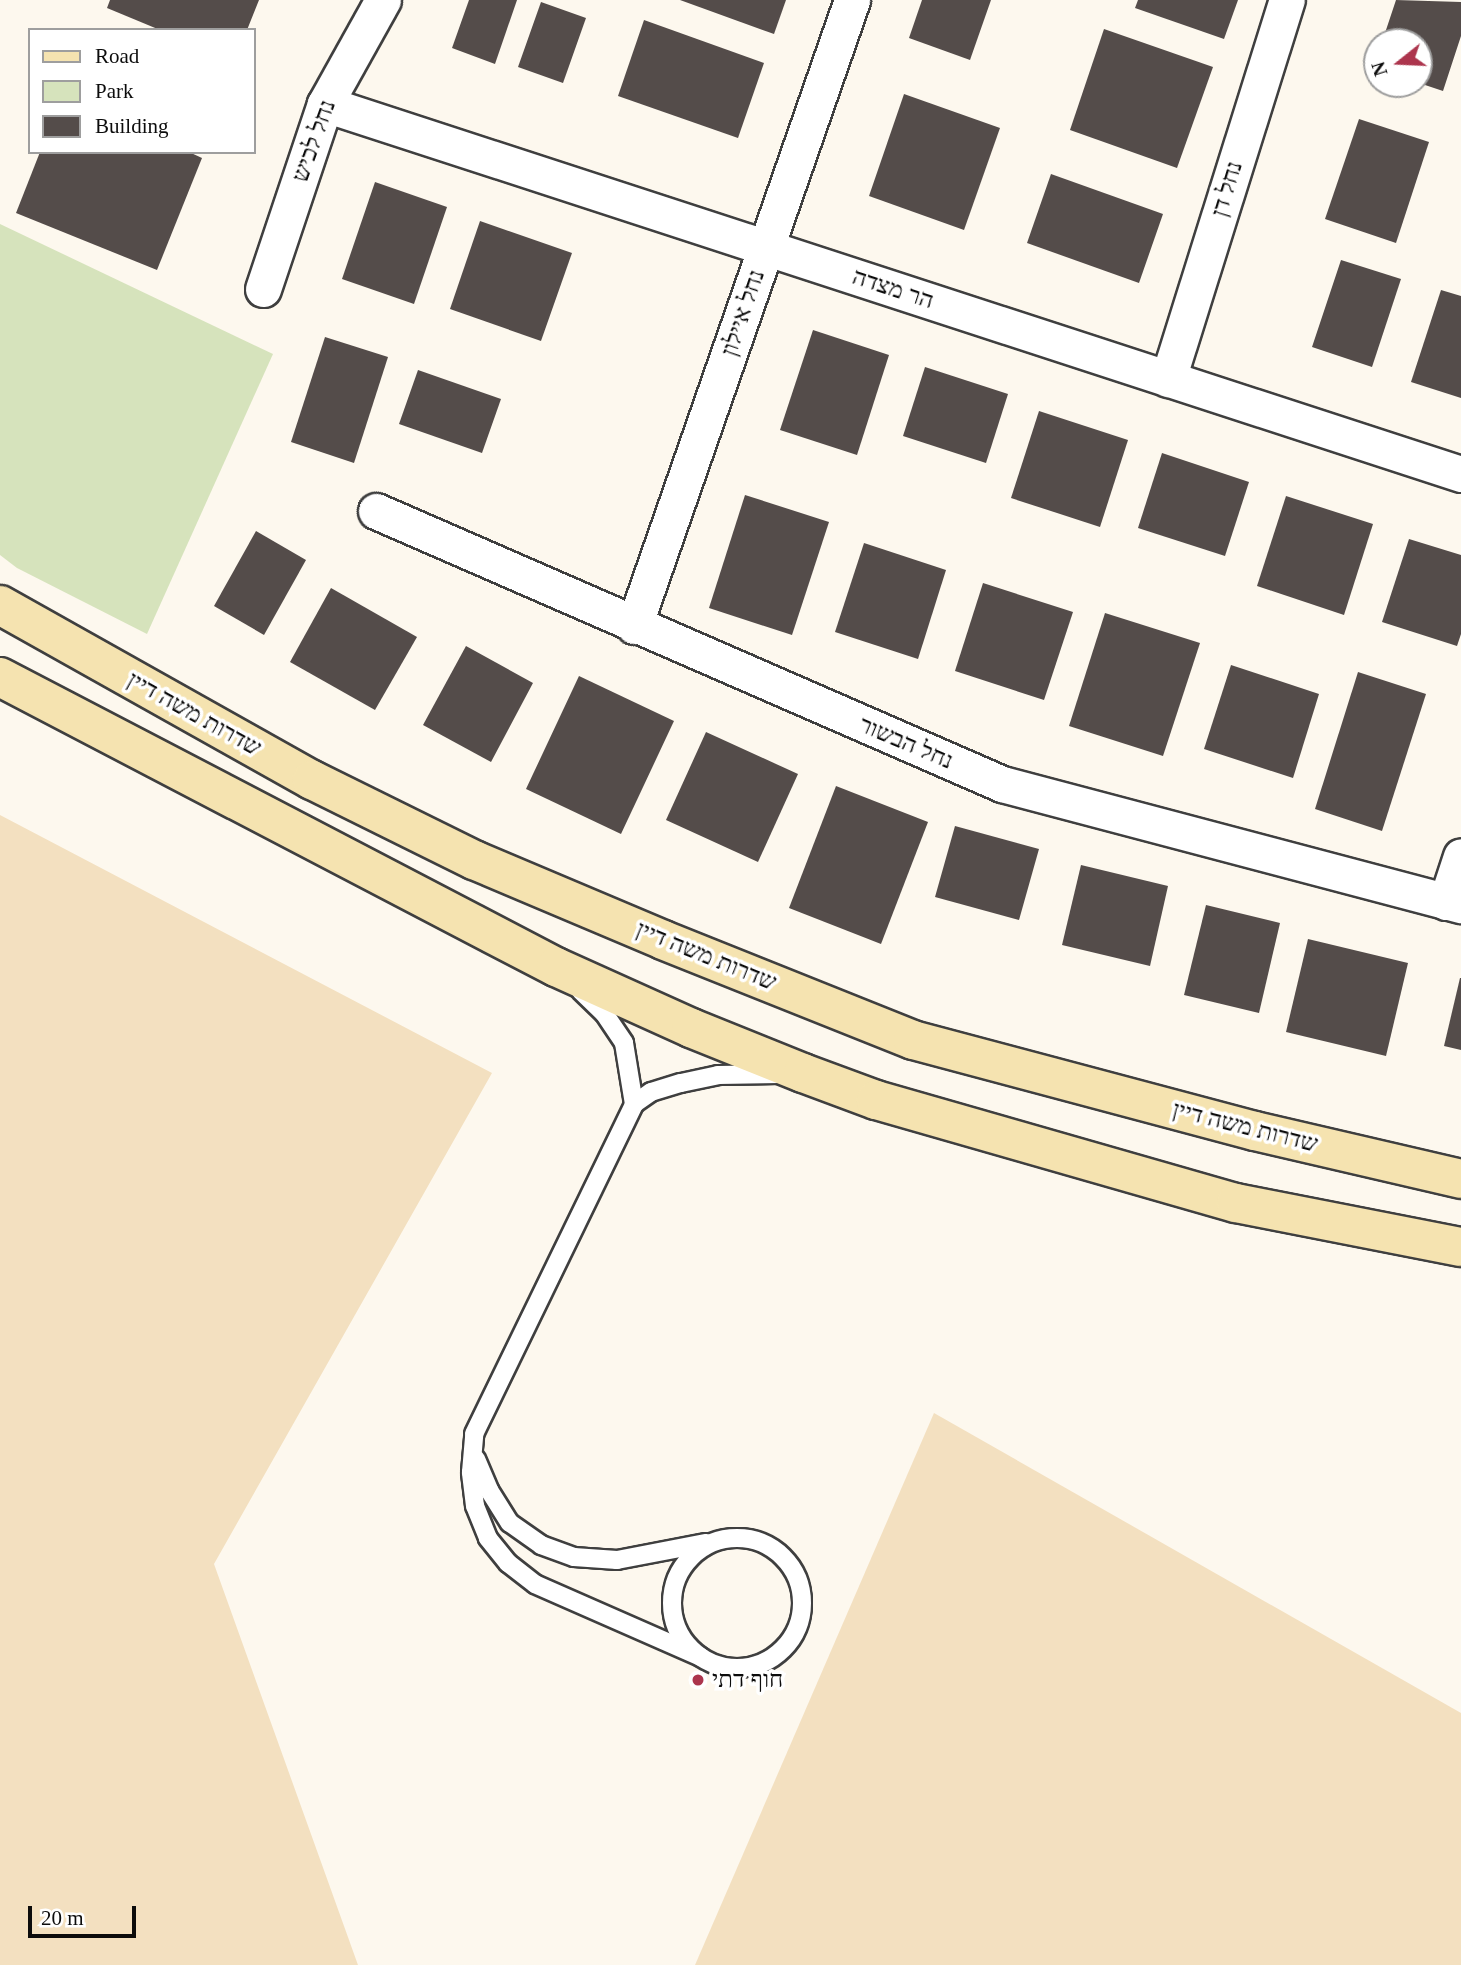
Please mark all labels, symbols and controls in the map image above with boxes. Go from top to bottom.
legend [28,28,256,154]
north arrow [1363,28,1433,98]
text: Road [95,44,139,68]
text: N [1367,59,1392,79]
text: Park [95,79,134,103]
street label: נחל לכיש [286,96,342,186]
text: Building [95,114,169,138]
street label: נחל דן [1205,158,1249,220]
street label: הר מצדה [849,262,937,316]
street label: נחל איילון [715,266,771,360]
street label: שדרות משה דיין [122,665,266,763]
street label: נחל הבשור [855,710,957,776]
street label: שדרות משה דיין [632,915,780,997]
street label: שדרות משה דיין [1170,1095,1320,1159]
place label: חוף דתי [712,1666,783,1694]
marker: חוף דתי [690,1672,706,1688]
scale bar [32,1892,140,1936]
text: 20 m [41,1906,84,1930]

